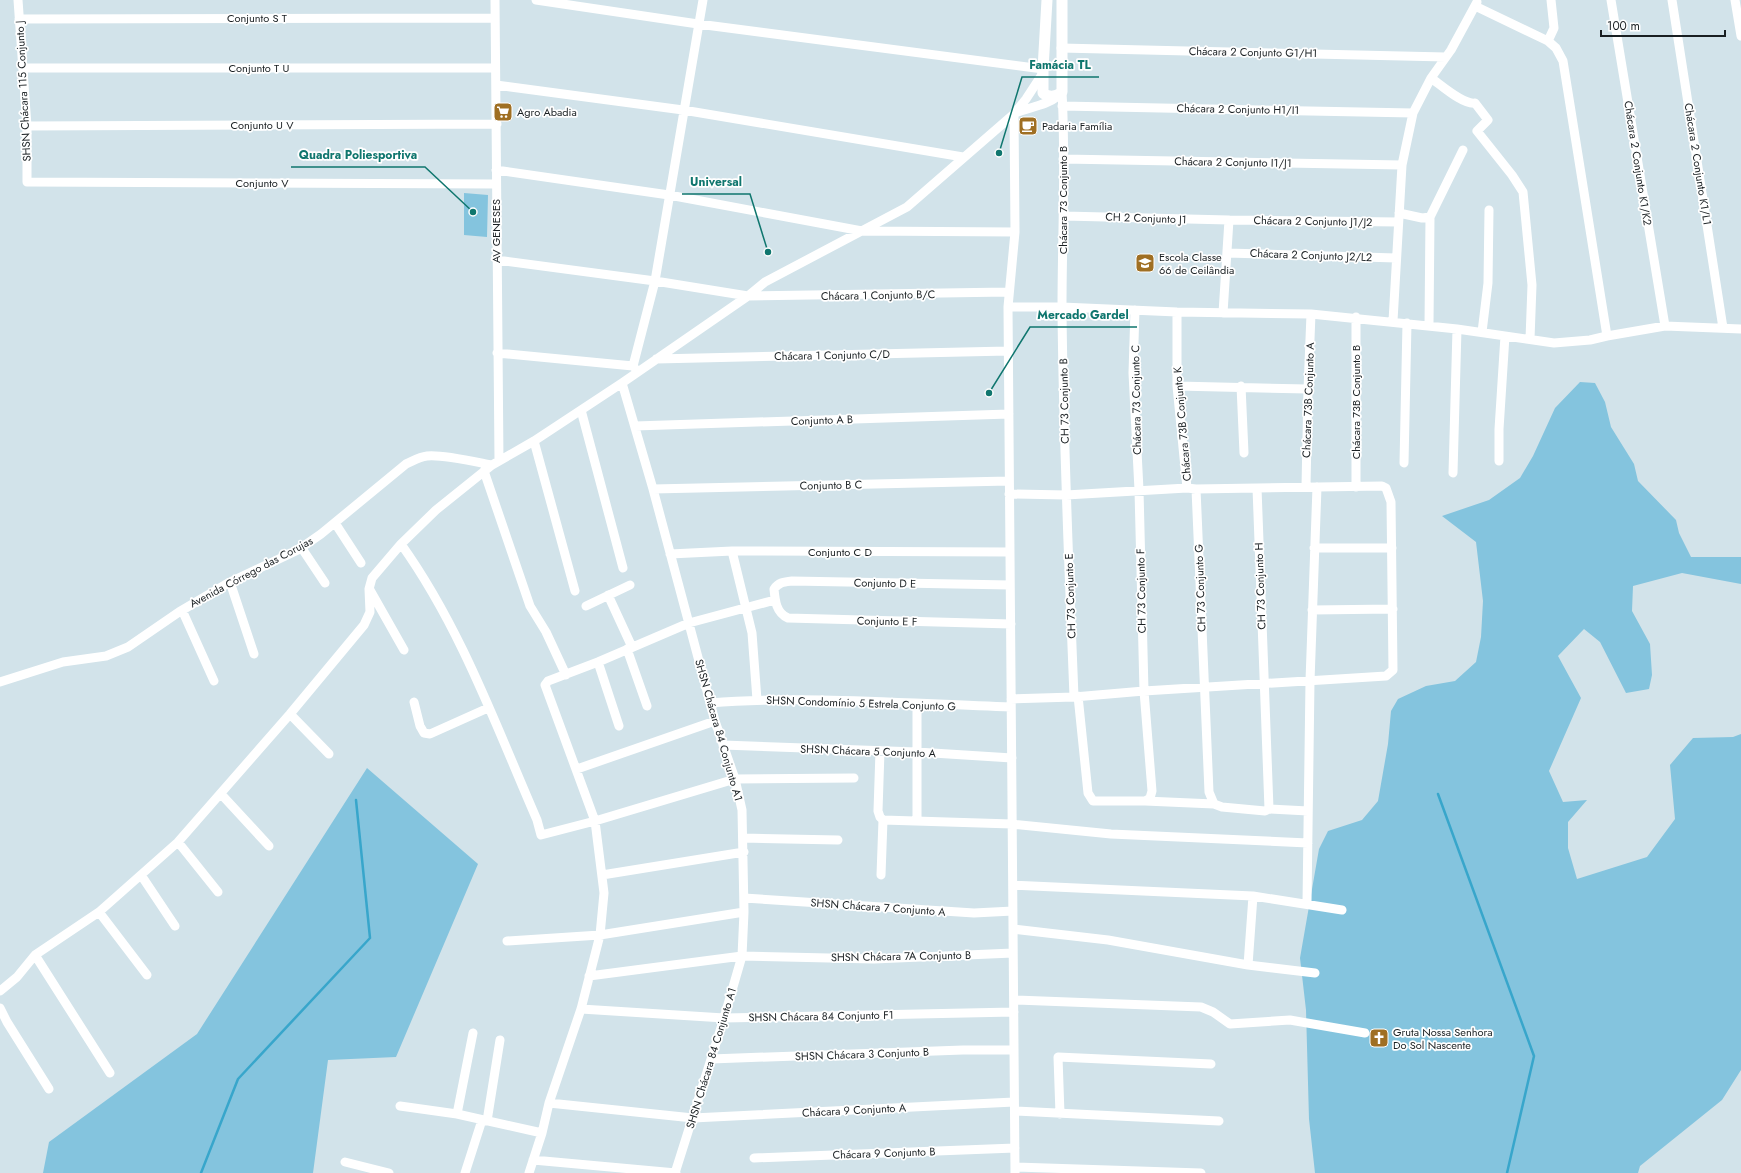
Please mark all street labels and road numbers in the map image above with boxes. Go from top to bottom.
street label: Conjunto S T [227,10,287,26]
street label: SHSN Chácara 115 Conjunto J [11,20,35,162]
street label: Chácara 2 Conjunto G1/H1 [1189,43,1317,61]
street label: Conjunto T U [229,60,290,76]
street label: Chácara 2 Conjunto H1/I1 [1176,100,1300,118]
street label: Chácara 2 Conjunto K1/K2 [1620,100,1656,226]
street label: Chácara 2 Conjunto K1/L1 [1680,102,1716,226]
street label: Conjunto U V [230,117,294,133]
street label: Chácara 73 Conjunto B [1055,146,1071,254]
street label: Chácara 2 Conjunto I1/J1 [1174,153,1292,171]
street label: Conjunto V [236,175,289,191]
street label: AV GENESES [488,199,504,263]
street label: CH 2 Conjunto J1 [1105,209,1187,227]
street label: Chácara 2 Conjunto J1/J2 [1253,212,1373,230]
street label: Chácara 2 Conjunto J2/L2 [1250,245,1372,265]
street label: Chácara 1 Conjunto B/C [821,286,935,304]
street label: Chácara 73B Conjunto A [1298,341,1318,458]
street label: Chácara 73 Conjunto C [1127,345,1145,455]
street label: Chácara 73B Conjunto B [1348,345,1364,459]
street label: Chácara 1 Conjunto C/D [774,346,891,364]
street label: CH 73 Conjunto B [1055,358,1073,444]
street label: Chácara 73B Conjunto K [1169,365,1195,482]
street label: Conjunto A B [791,411,853,429]
street label: Conjunto B C [800,476,862,494]
street label: Avenida Córrego das Corujas [187,532,316,611]
street label: CH 73 Conjunto H [1250,542,1270,630]
street label: CH 73 Conjunto G [1190,543,1210,632]
street label: Conjunto C D [808,544,872,560]
street label: CH 73 Conjunto F [1132,548,1150,634]
street label: CH 73 Conjunto E [1061,553,1079,639]
street label: Conjunto D E [854,574,916,592]
street label: Conjunto E F [857,612,917,630]
street label: SHSN Chácara 84 Conjunto A1 [691,657,747,803]
street label: SHSN Condomínio 5 Estrela Conjunto G [766,692,957,714]
street label: SHSN Chácara 5 Conjunto A [800,741,937,761]
street label: SHSN Chácara 7 Conjunto A [810,894,947,920]
street label: SHSN Chácara 7A Conjunto B [831,947,971,965]
street label: SHSN Chácara 84 Conjunto A1 [682,985,740,1131]
street label: SHSN Chácara 84 Conjunto F1 [748,1007,894,1025]
street label: SHSN Chácara 3 Conjunto B [795,1044,929,1064]
street label: Chácara 9 Conjunto A [802,1099,907,1121]
street label: Chácara 9 Conjunto B [832,1143,936,1163]

